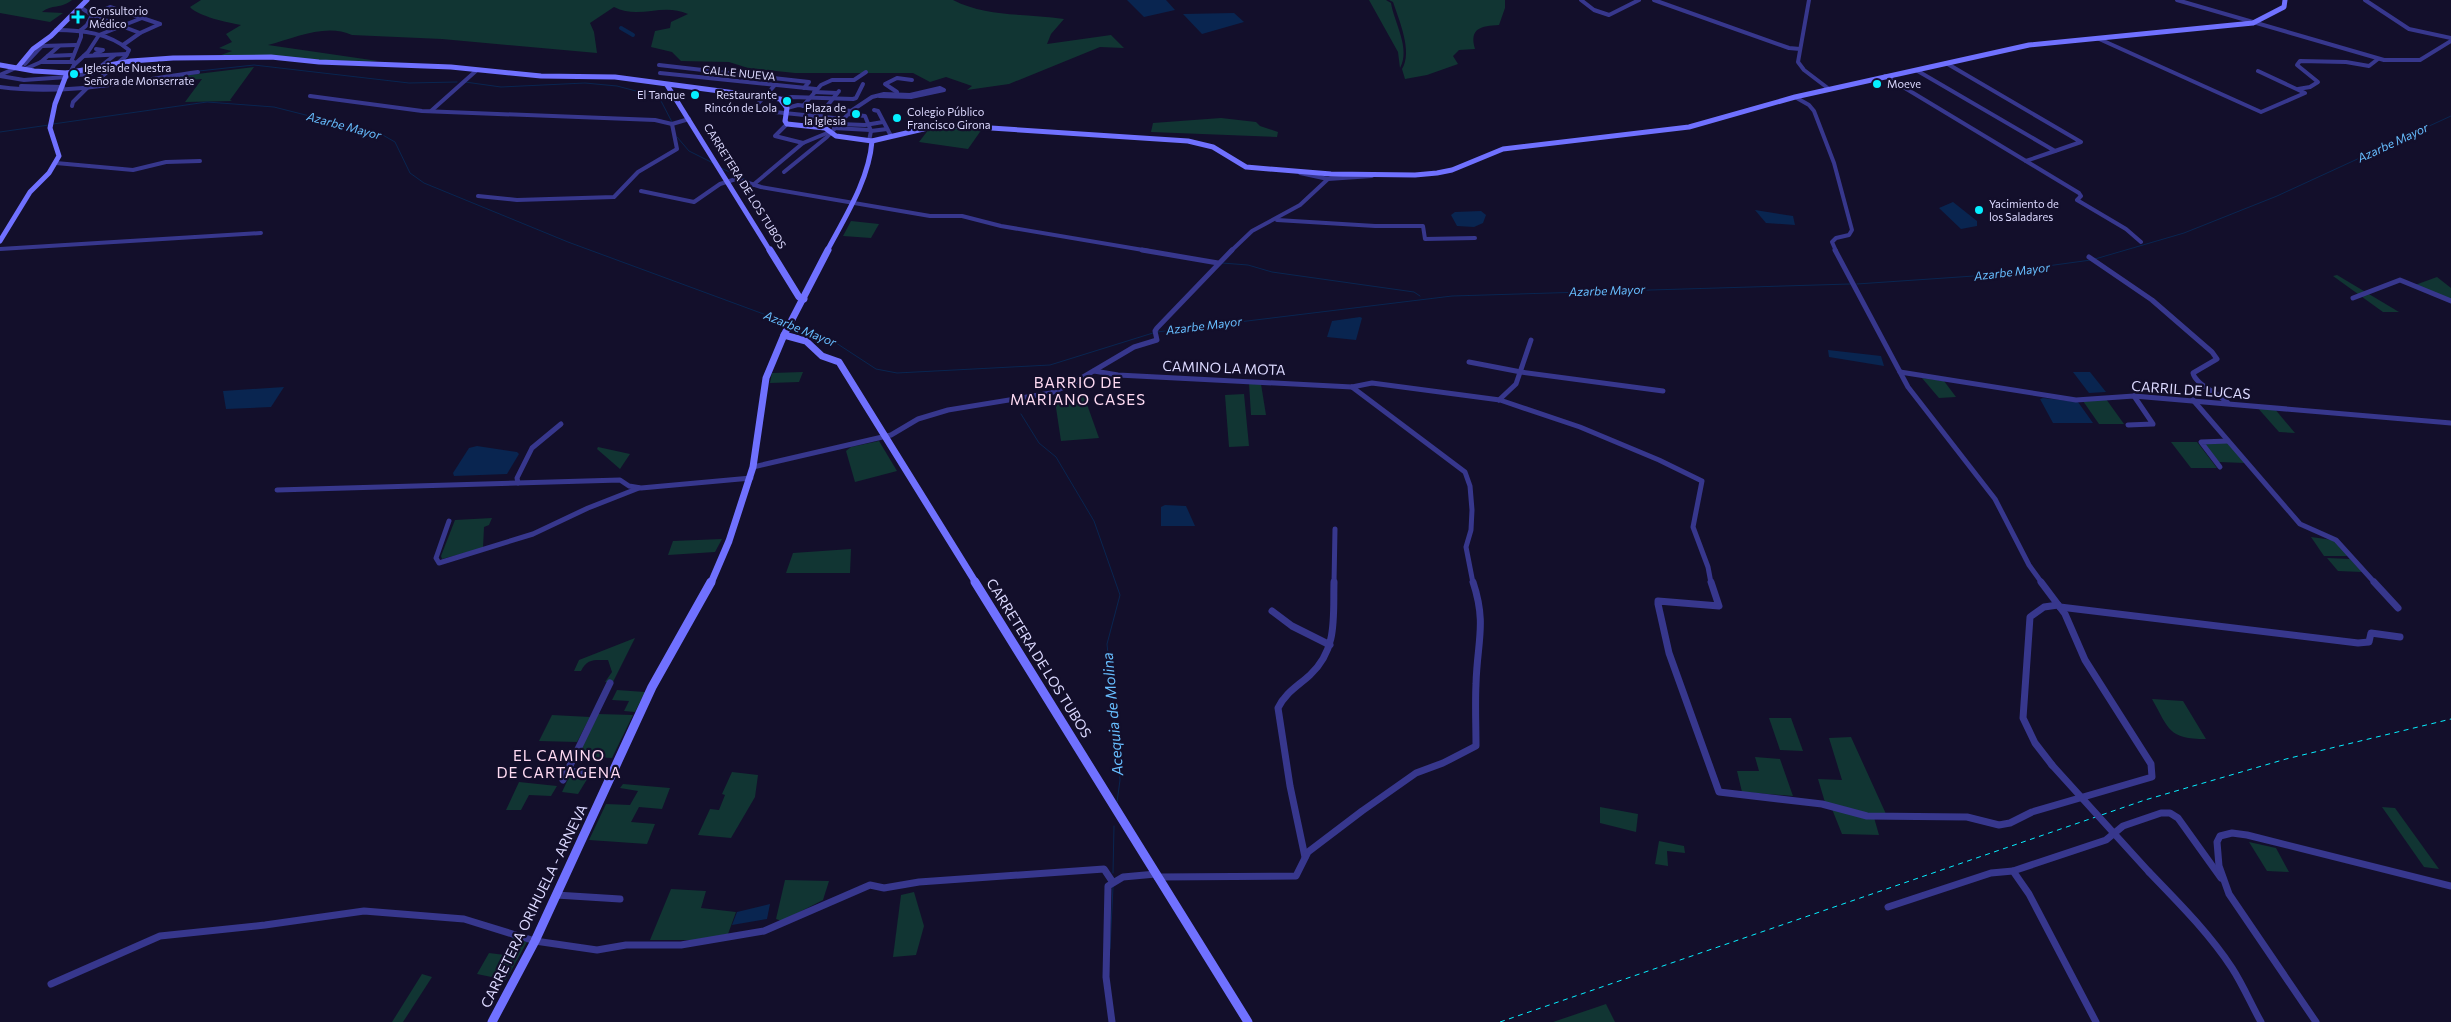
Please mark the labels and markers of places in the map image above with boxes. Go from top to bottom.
place label: Consultorio Médico [89,4,149,30]
marker: Consultorio Médico [71,10,85,24]
place label: Iglesia de Nuestra Señora de Monserrate [84,61,195,87]
marker: Iglesia de Nuestra Señora de Monserrate [68,68,80,80]
place label: Moeve [1887,77,1921,90]
marker: Moeve [1871,78,1883,90]
place label: El Tanque [637,88,685,101]
place label: Restaurante Rincón de Lola [704,88,777,114]
marker: El Tanque [689,89,701,101]
marker: Restaurante Rincón de Lola [781,95,793,107]
place label: Plaza de la Iglesia [804,101,846,127]
place label: Colegio Público Francisco Girona [907,105,991,131]
marker: Plaza de la Iglesia [850,108,862,120]
marker: Colegio Público Francisco Girona [891,112,903,124]
place label: Yacimiento de los Saladares [1989,197,2059,223]
marker: Yacimiento de los Saladares [1973,204,1985,216]

